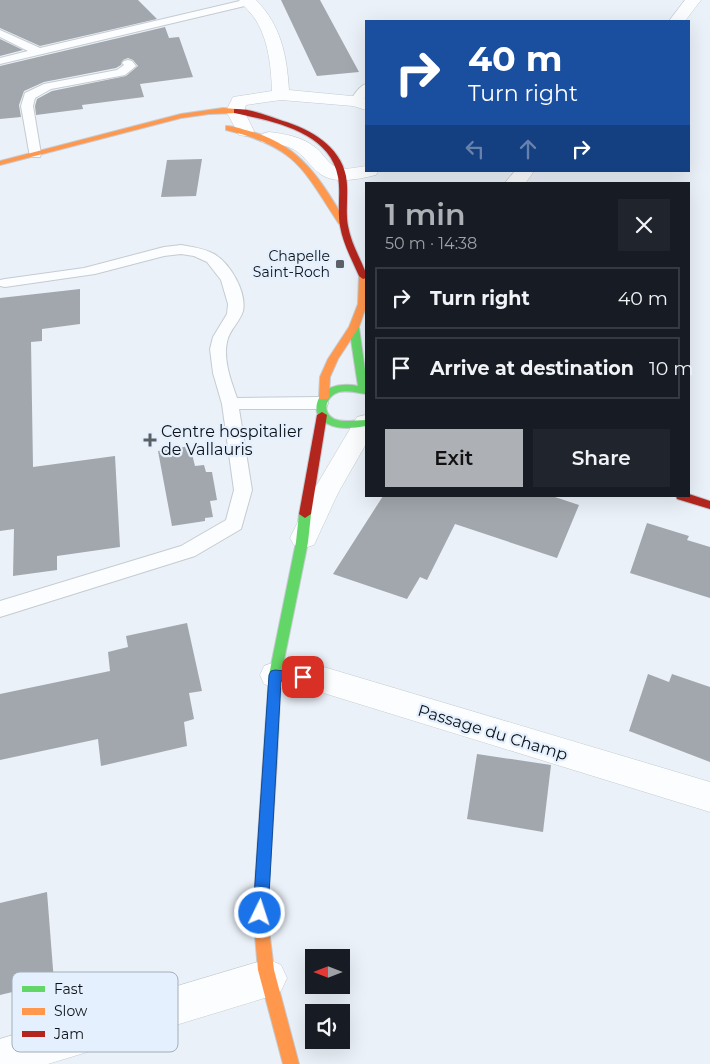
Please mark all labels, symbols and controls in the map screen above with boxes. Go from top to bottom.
text: 40 m [468,37,563,80]
icon: right [385,40,450,105]
text: Turn right [468,80,578,107]
icon: left [461,135,489,163]
icon: ahead [514,135,542,163]
icon: right [567,135,595,163]
text: 1 min [385,196,466,233]
button: close [618,199,670,251]
text: 50 m · 14:38 [385,234,477,253]
place label: Chapelle Saint-Roch [253,247,330,281]
marker: Chapelle Saint-Roch [334,258,346,270]
icon: right [387,284,415,312]
text: Turn right [430,287,530,310]
text: 40 m [618,287,668,310]
icon: arrive [387,354,415,382]
text: Arrive at destination [430,357,634,380]
text: 10 m [649,357,694,380]
place label: Centre hospitalier de Vallauris [161,422,303,459]
button: Exit [385,429,523,487]
button: Share [533,429,670,487]
marker: Centre hospitalier de Vallauris [143,433,157,447]
pin [282,656,324,698]
icon: arrive [289,663,317,691]
street label: Passage du Champ [416,701,570,764]
position arrow [233,886,285,938]
north arrow [305,949,350,994]
map controls [305,949,350,1049]
legend [12,972,178,1052]
text: Fast [54,980,84,998]
text: Slow [54,1002,88,1020]
button: sound [305,1004,350,1049]
text: Jam [53,1025,84,1043]

